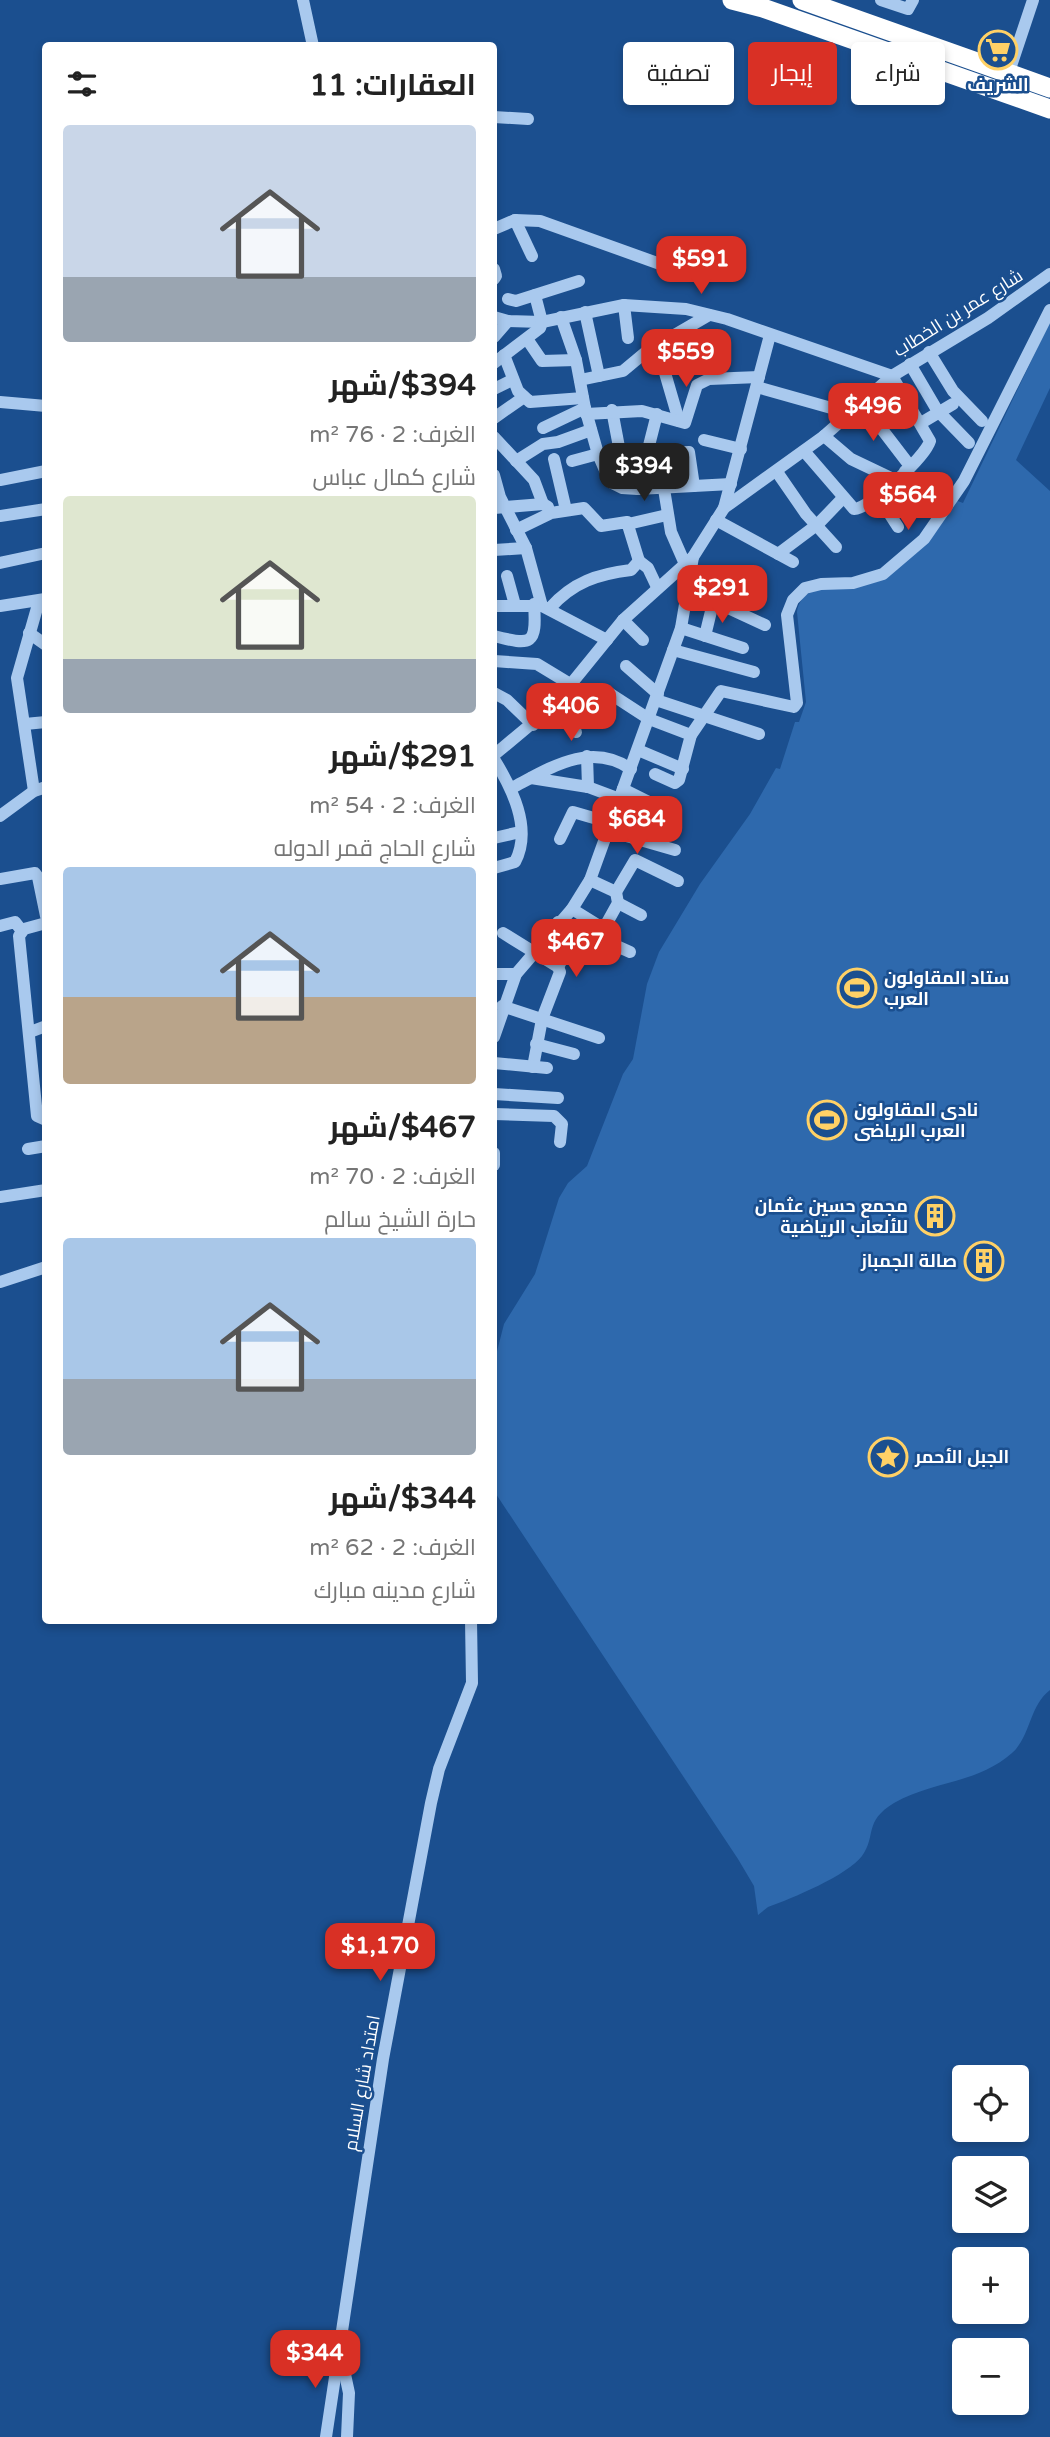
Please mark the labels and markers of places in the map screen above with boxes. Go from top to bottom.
supermarket icon: الشريف [977,29,1019,71]
place label: الشريف [967,74,1029,96]
pin: $591 [660,236,742,296]
pin: $559 [645,330,727,389]
pin: $496 [832,384,914,443]
pin: $394 [603,444,685,503]
pin: $564 [867,472,949,532]
pin: $291 [681,566,763,625]
pin: $406 [530,684,612,743]
pin: $684 [596,796,678,856]
pin: $467 [535,920,617,979]
sports icon: ستاد المقاولون العرب [836,967,878,1009]
place label: ستاد المقاولون العرب [884,967,1009,1010]
sports icon: نادى المقاولون العرب الرياضى [806,1099,848,1141]
place label: نادى المقاولون العرب الرياضى [854,1099,978,1142]
place label: مجمع حسين عثمان للألعاب الرياضية [755,1195,908,1238]
building icon: مجمع حسين عثمان للألعاب الرياضية [914,1195,956,1237]
building icon: صالة الجمباز [963,1240,1005,1282]
place label: صالة الجمباز [860,1250,957,1272]
place icon: الجبل الأحمر [867,1436,909,1478]
place label: الجبل الأحمر [914,1446,1009,1468]
pin: $1,170 [323,1924,437,1983]
pin: $344 [274,2330,356,2390]

